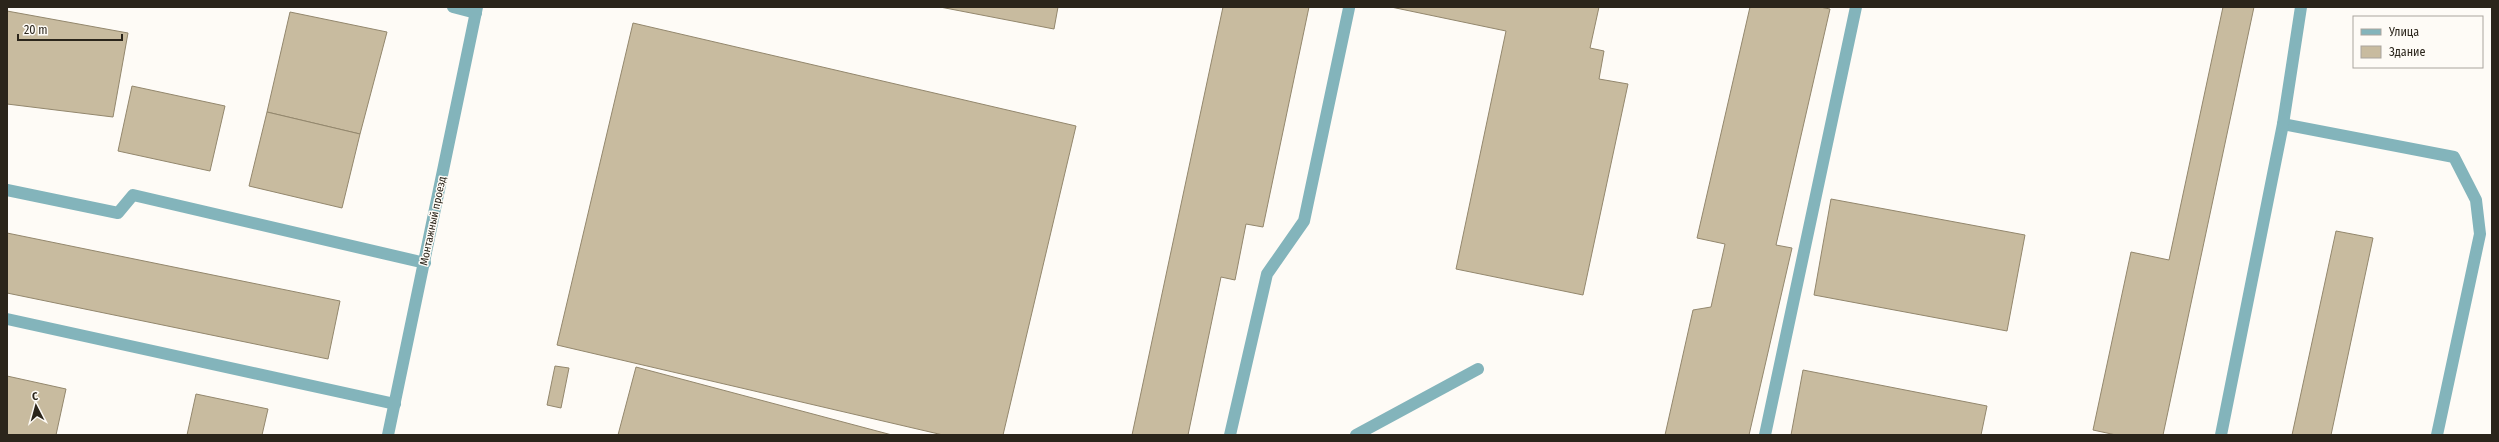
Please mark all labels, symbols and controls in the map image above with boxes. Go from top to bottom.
scale bar [18,16,122,42]
legend [2353,16,2483,68]
text: 20 m [24,23,48,37]
text: Улица [2388,25,2419,39]
text: Здание [2389,45,2425,59]
street label: Монтажный проезд [417,175,449,267]
north arrow [16,386,56,426]
text: С [31,390,39,403]

